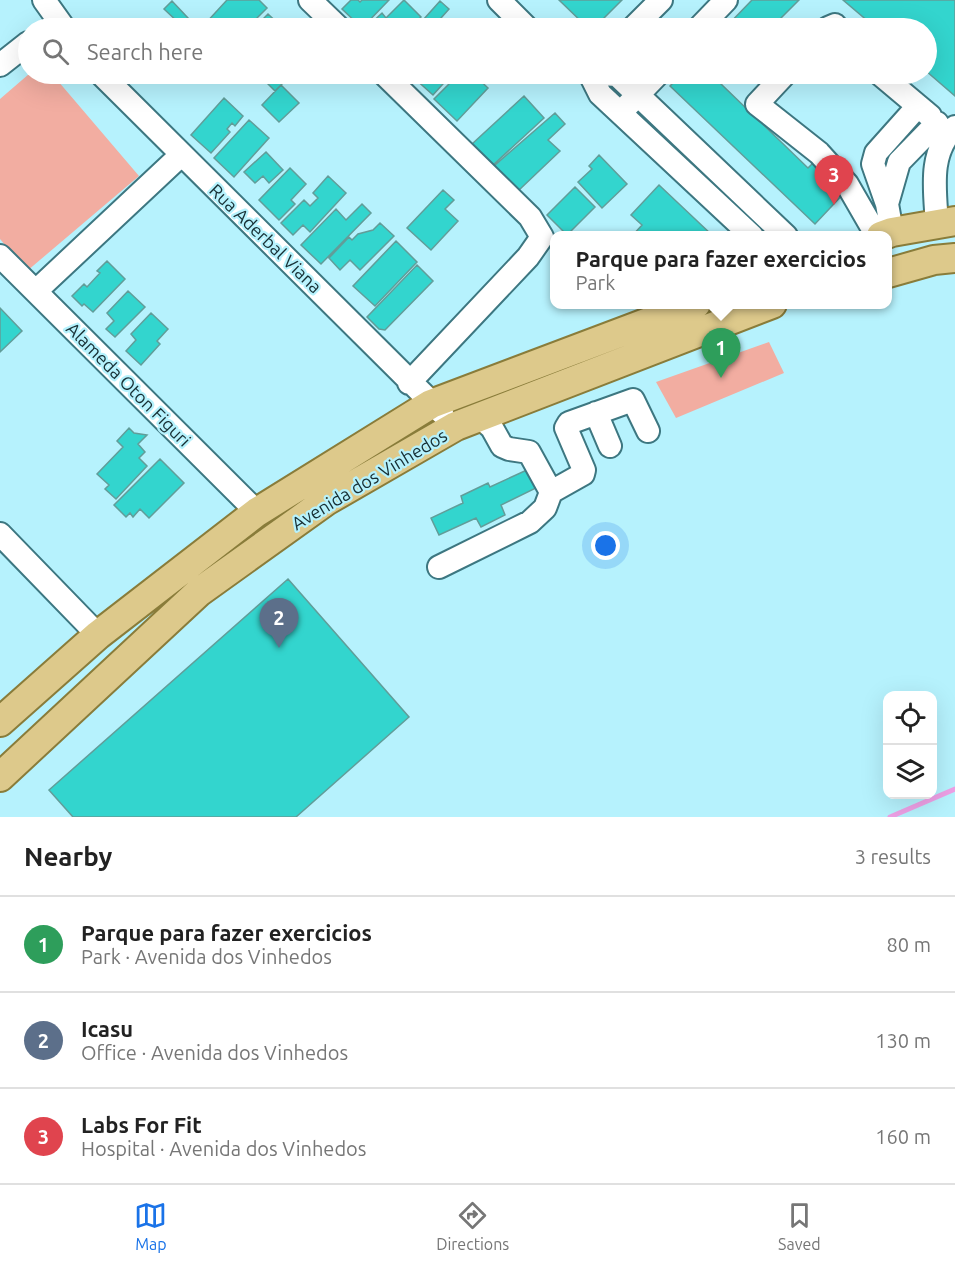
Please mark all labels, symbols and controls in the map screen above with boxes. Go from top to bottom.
search box [18,18,937,84]
icon: search [39,35,72,68]
text: Search here [87,39,203,64]
pin: 3 [814,156,854,205]
street label: Rua Aderbal Viana [206,180,326,296]
popup [550,231,892,309]
text: Parque para fazer exercicios [576,246,866,271]
text: Park [576,271,615,294]
street label: Alameda Oton Figuri [63,318,195,450]
pin: 1 [702,328,740,378]
street label: Avenida dos Vinhedos [288,425,450,533]
your location [591,531,620,560]
pin: 2 [260,598,298,648]
map controls [883,691,937,799]
button: locate [883,691,937,745]
button: layers [883,745,937,799]
text: Nearby [24,842,112,871]
text: 3 results [855,845,931,868]
text: Parque para fazer exercicios [81,920,372,945]
text: 1 [38,933,49,956]
text: 80 m [887,933,931,956]
text: Park · Avenida dos Vinhedos [81,945,332,968]
text: Icasu [81,1016,133,1041]
text: 2 [38,1029,49,1052]
text: 130 m [875,1029,931,1052]
text: Office · Avenida dos Vinhedos [81,1041,348,1064]
text: Labs For Fit [81,1112,202,1137]
text: 3 [38,1125,49,1148]
text: 160 m [875,1125,931,1148]
text: Hospital · Avenida dos Vinhedos [81,1137,366,1160]
tab: Map [134,1199,167,1253]
tab: Directions [436,1199,509,1253]
tab: Saved [778,1199,821,1253]

